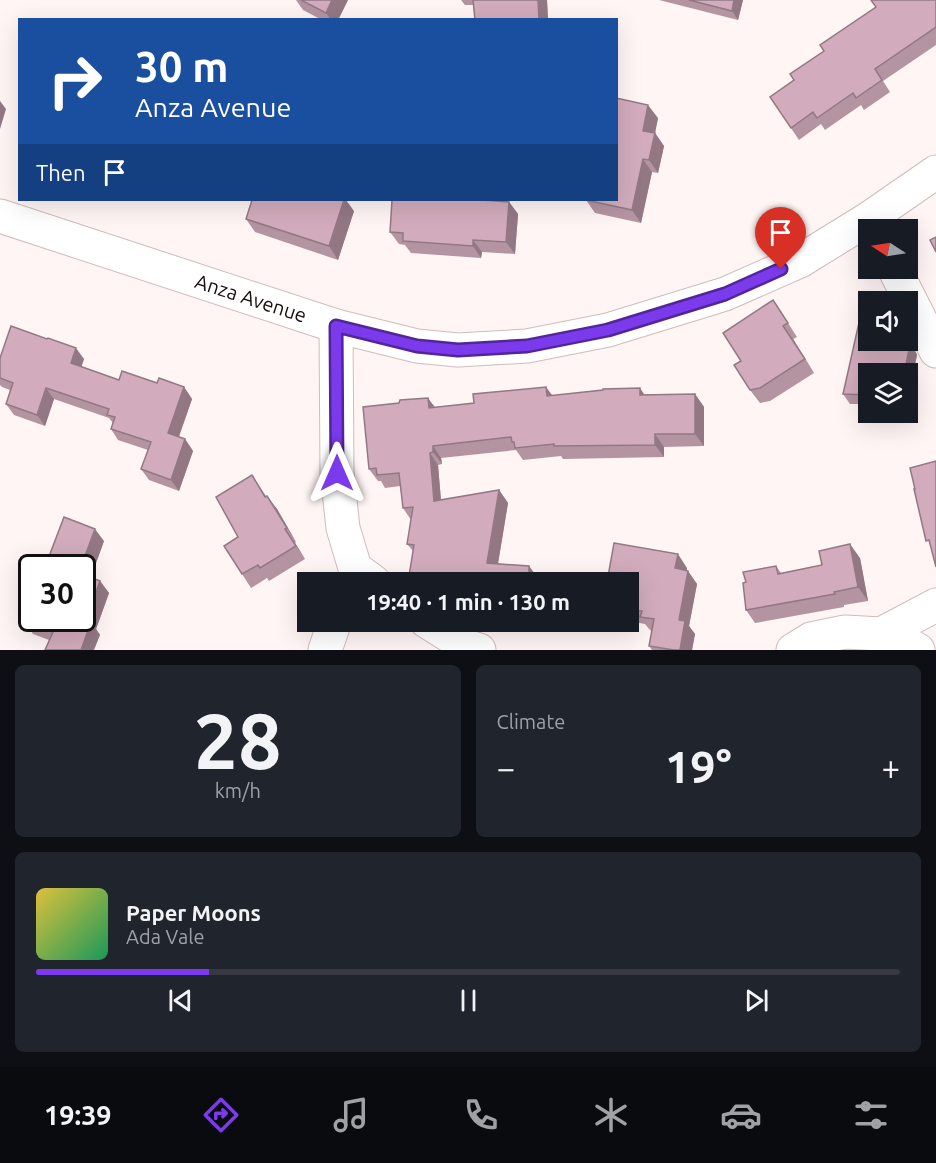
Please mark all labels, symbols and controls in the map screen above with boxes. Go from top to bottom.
icon: right [36,42,114,120]
text: 30 m [135,43,229,90]
text: Anza Avenue [135,92,291,122]
icon: arrive [98,156,131,189]
text: Then [36,160,86,185]
pin [755,207,806,269]
icon: arrive [764,216,797,249]
north arrow [858,219,918,279]
map controls [858,219,918,423]
street label: Anza Avenue [192,269,310,327]
button: sound [858,291,918,351]
button: layers [858,363,918,423]
position arrow [305,441,369,505]
speed limit sign: 30 [18,554,96,632]
text: 19:40 · 1 min · 130 m [366,589,570,614]
text: 28 [194,696,282,784]
text: Climate [497,710,565,733]
text: 19° [665,741,732,792]
text: − [497,749,515,786]
text: + [881,749,900,786]
text: km/h [215,779,261,802]
text: Paper Moons [126,900,261,925]
text: Ada Vale [126,925,204,948]
icon: previous [164,984,197,1017]
icon: pause [452,984,485,1017]
icon: next [740,984,773,1017]
icon: directions [200,1094,242,1136]
icon: music [330,1094,372,1136]
icon: phone [460,1094,502,1136]
icon: climate [590,1094,632,1136]
icon: car [720,1094,762,1136]
icon: filters [850,1094,892,1136]
text: 19:39 [44,1100,112,1130]

